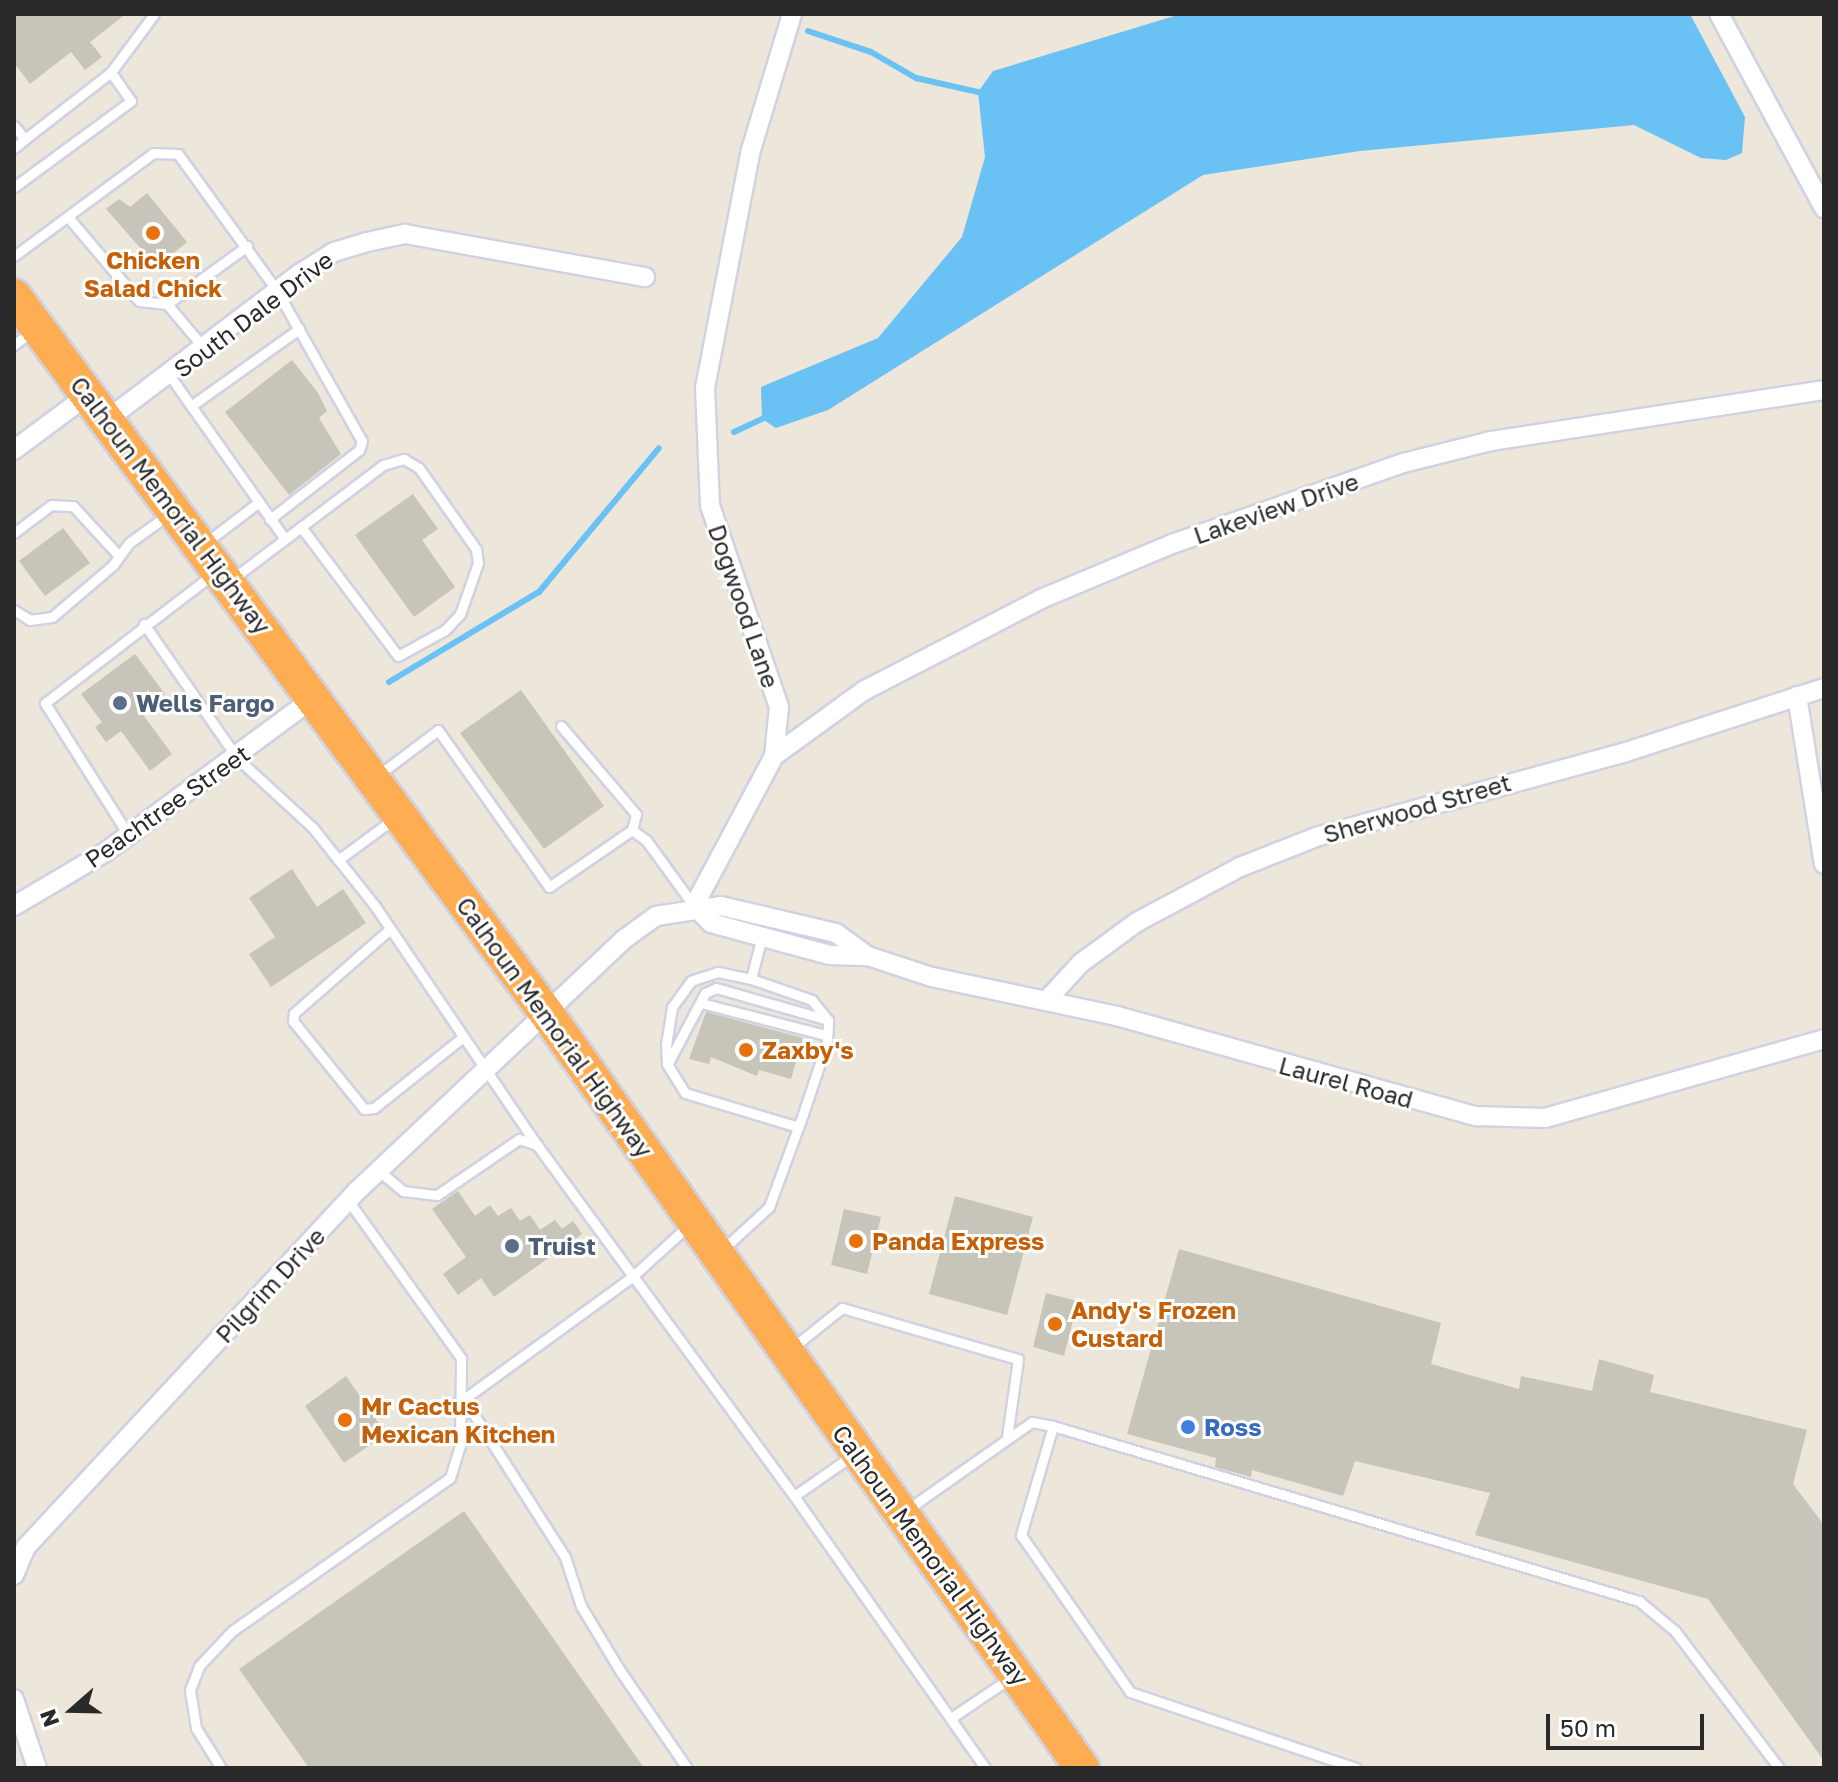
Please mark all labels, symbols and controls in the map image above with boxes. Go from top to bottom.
marker: Chicken Salad Chick [144,224,162,242]
street label: South Dale Drive [168,245,338,383]
place label: Chicken Salad Chick [84,246,222,302]
street label: Calhoun Memorial Highway [65,371,277,639]
street label: Lakeview Drive [1190,466,1362,550]
street label: Dogwood Lane [703,521,785,691]
place label: Wells Fargo [136,689,274,717]
marker: Wells Fargo [111,694,129,712]
street label: Peachtree Street [79,739,255,873]
street label: Sherwood Street [1320,767,1514,849]
street label: Calhoun Memorial Highway [451,891,659,1163]
place label: Zaxby's [762,1036,854,1064]
marker: Zaxby's [737,1041,755,1059]
street label: Laurel Road [1276,1050,1416,1114]
street label: Pilgrim Drive [209,1221,331,1349]
place label: Panda Express [872,1227,1045,1255]
place label: Truist [528,1232,596,1260]
marker: Panda Express [847,1232,865,1250]
marker: Truist [503,1237,521,1255]
place label: Andy's Frozen Custard [1071,1296,1236,1352]
marker: Andy's Frozen Custard [1046,1315,1064,1333]
place label: Mr Cactus Mexican Kitchen [361,1392,555,1448]
marker: Mr Cactus Mexican Kitchen [336,1411,354,1429]
place label: Ross [1204,1413,1262,1441]
marker: Ross [1179,1418,1197,1436]
street label: Calhoun Memorial Highway [827,1419,1035,1691]
north arrow [32,1670,112,1750]
scale bar [1550,1698,1708,1748]
text: N [33,1706,65,1731]
text: 50 m [1560,1713,1616,1742]

